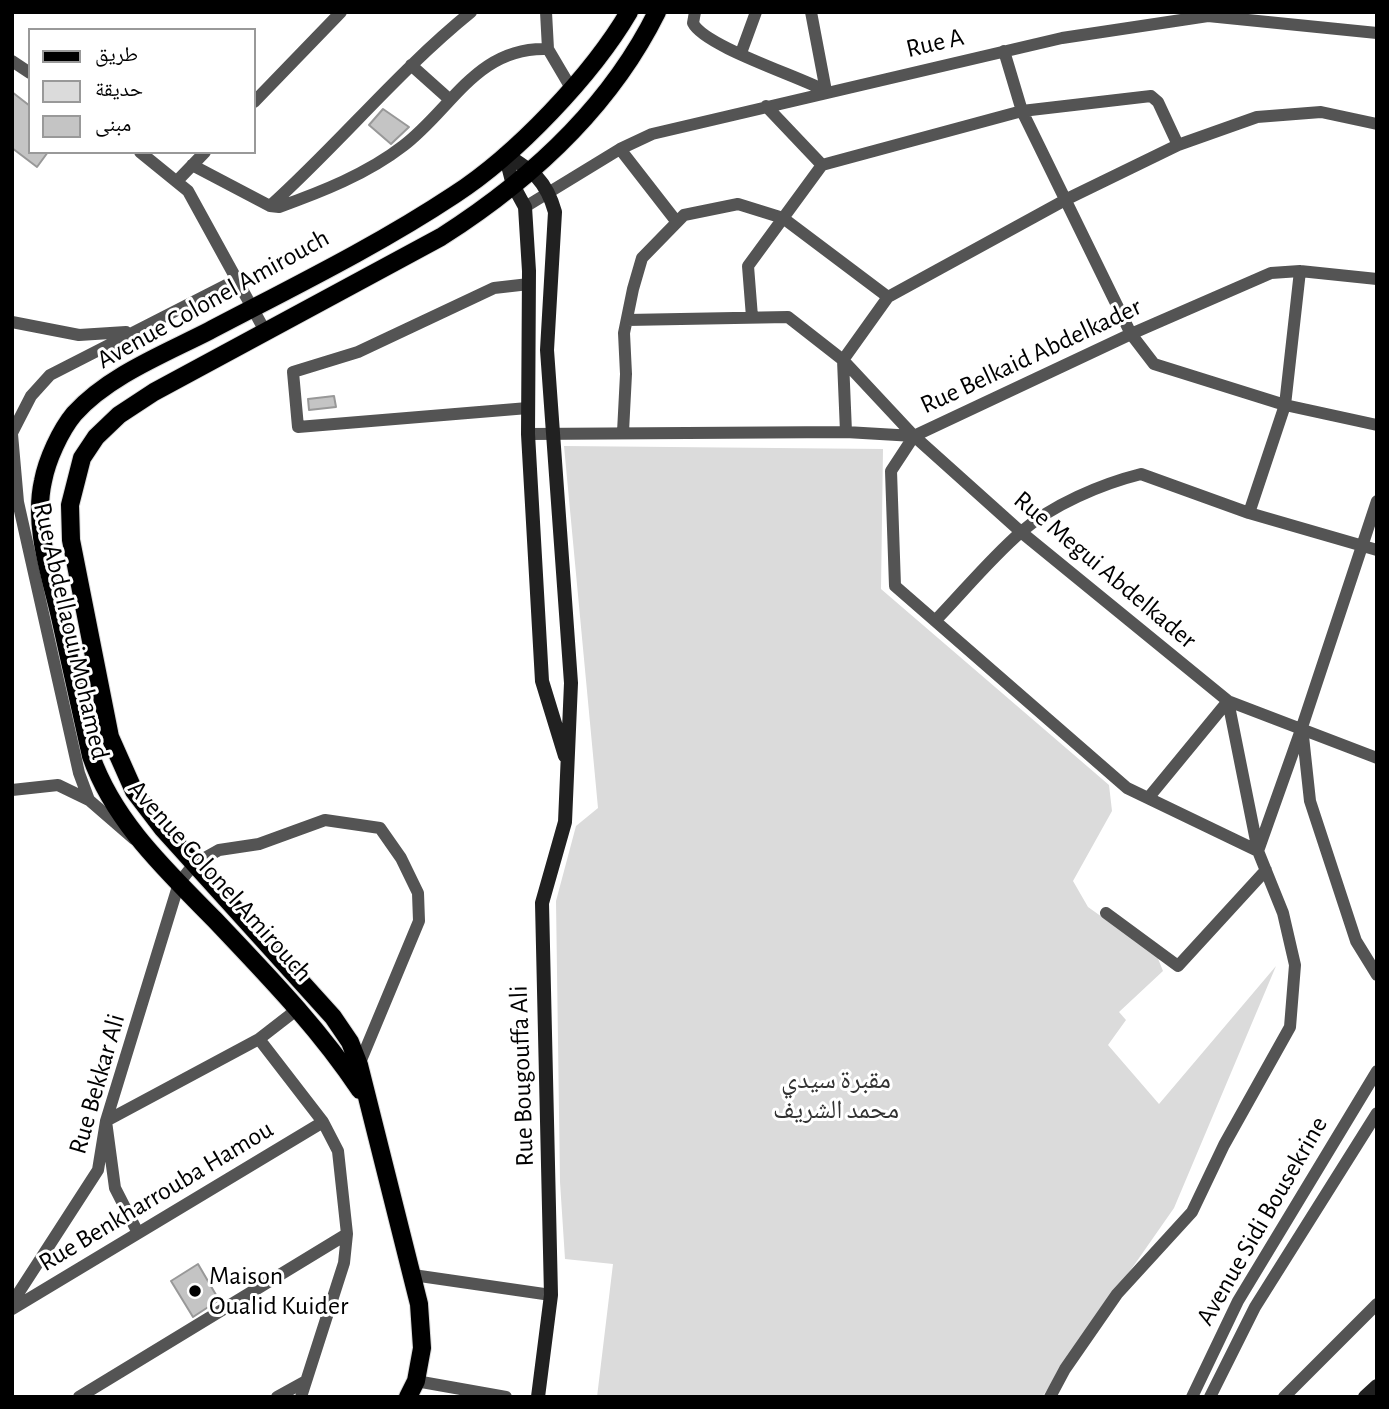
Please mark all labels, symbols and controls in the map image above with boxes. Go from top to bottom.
street label: Rue A [903,21,967,65]
legend [28,28,256,154]
text: طريق [95,44,138,65]
text: حديقة [95,79,143,100]
text: مبنى [95,114,131,135]
street label: Avenue Colonel Amirouch [91,222,335,376]
street label: Rue Belkaid Abdelkader [915,291,1147,421]
street label: Rue Megui Abdelkader [1007,484,1203,656]
street label: Rue Abdellaoui Mohamed [26,499,116,763]
street label: Avenue Colonel Amirouch [121,774,319,988]
street label: Rue Bougouffa Ali [503,985,541,1167]
street label: Rue Bekkar Ali [62,1010,132,1158]
park label: مقبرة سيدي محمد الشريف [773,1064,899,1126]
street label: Avenue Sidi Bousekrine [1189,1111,1335,1331]
street label: Rue Benkharrouba Hamou [33,1114,279,1278]
place label: Maison Oualid Kuider [209,1260,348,1322]
marker: Maison Oualid Kuider [187,1283,203,1299]

